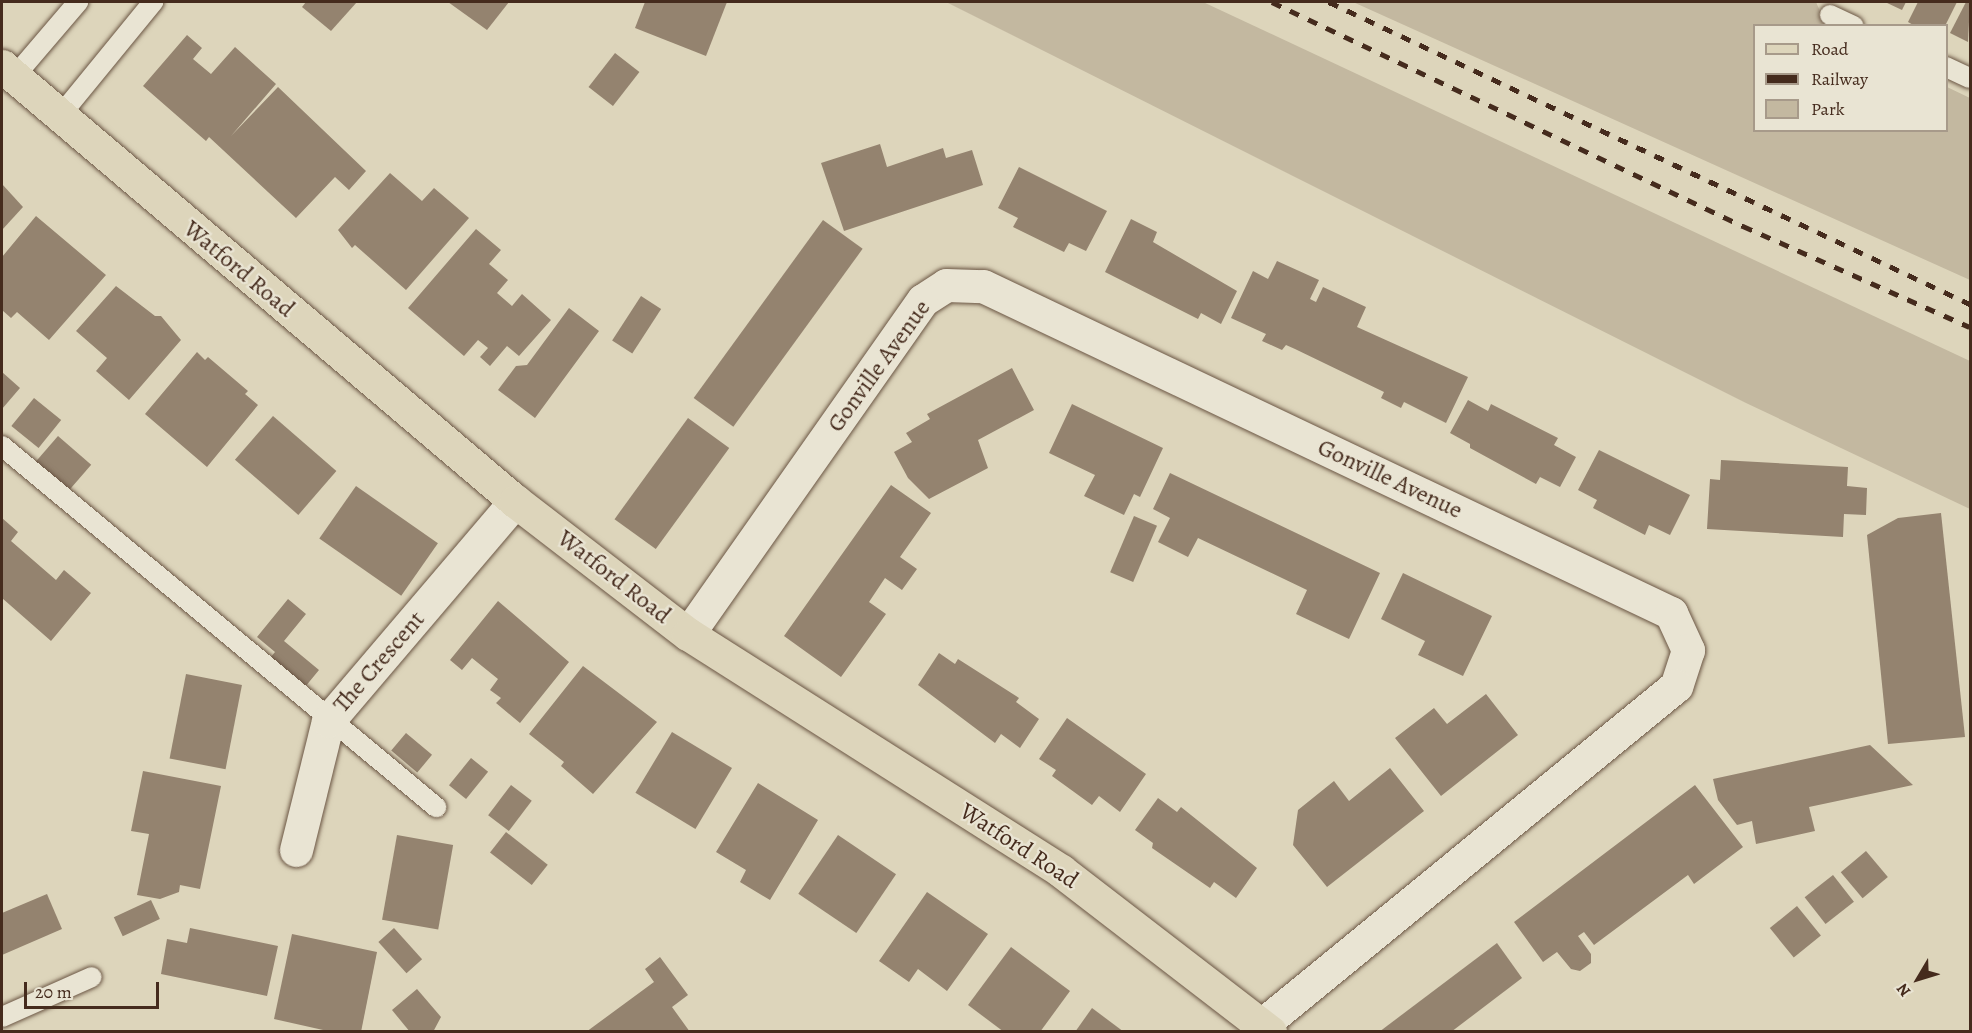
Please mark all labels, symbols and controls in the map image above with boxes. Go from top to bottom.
legend [1753,24,1948,132]
text: Road [1811,37,1848,61]
text: Railway [1811,67,1868,91]
text: Park [1811,97,1845,121]
street label: Watford Road [178,214,300,324]
street label: Gonville Avenue [821,294,937,438]
street label: Gonville Avenue [1313,433,1467,525]
street label: Watford Road [552,524,676,630]
street label: The Crescent [327,605,431,719]
street label: Watford Road [954,797,1084,895]
north arrow [1888,949,1948,1009]
scale bar [27,970,162,1008]
text: N [1892,979,1916,1001]
text: 20 m [35,980,72,1004]

